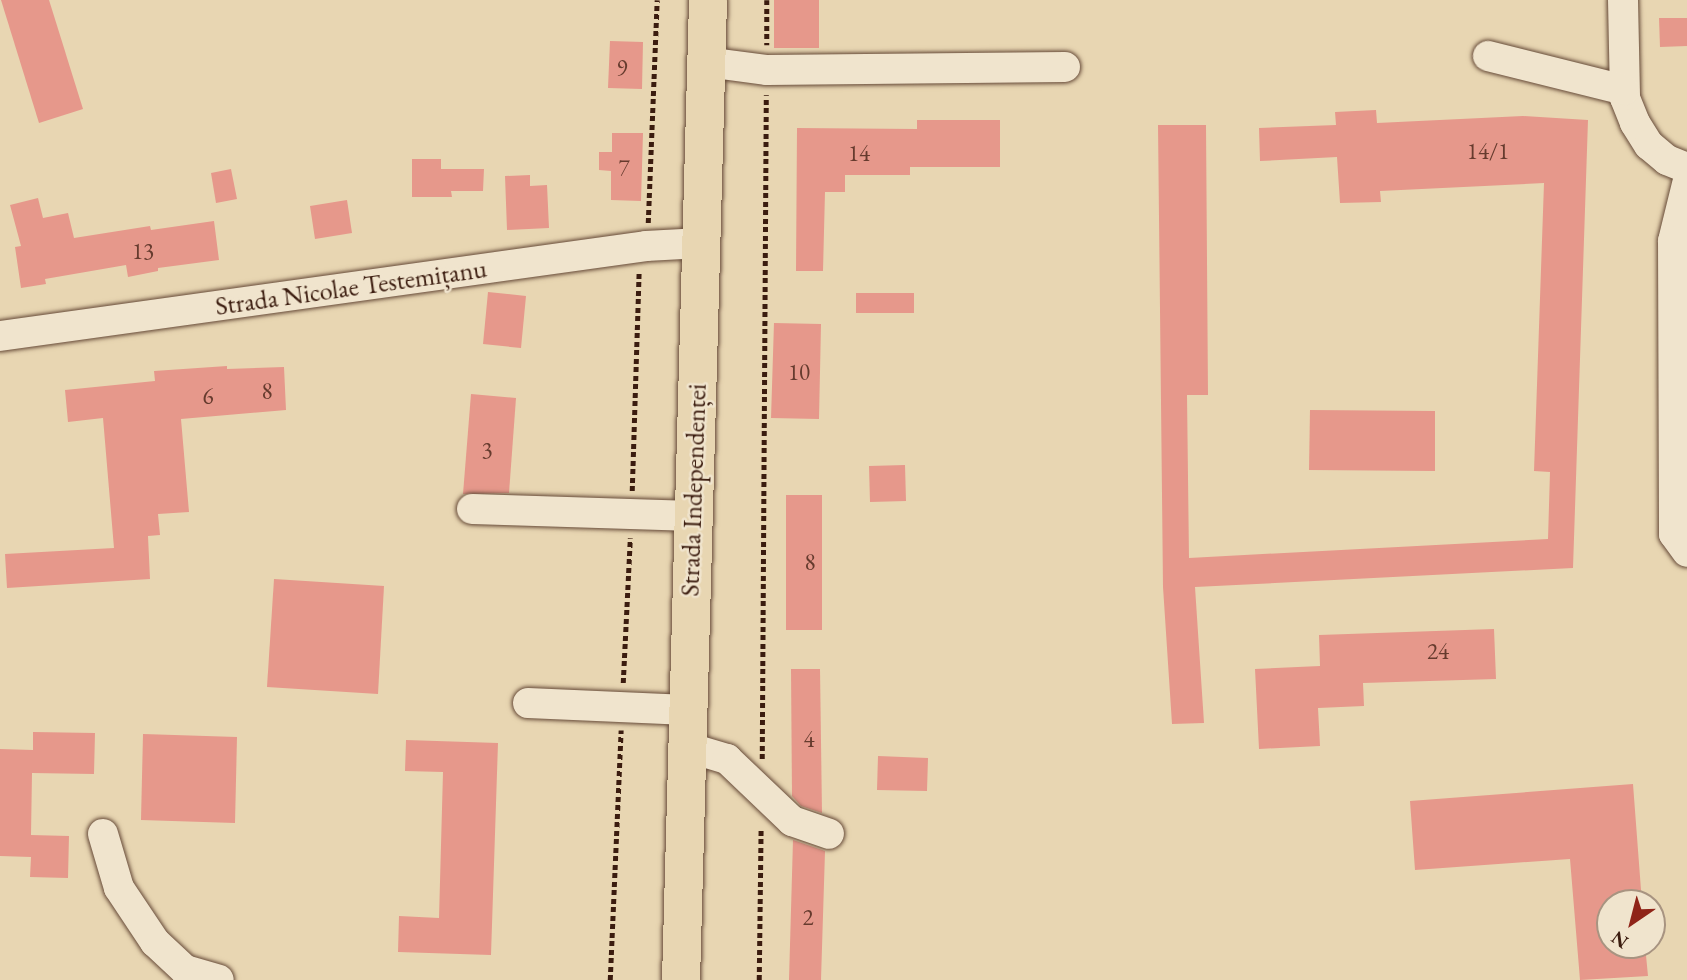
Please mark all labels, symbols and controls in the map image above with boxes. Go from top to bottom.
house number: 9 [616,54,628,82]
house number: 14/1 [1467,137,1509,165]
house number: 14 [848,139,870,167]
house number: 7 [618,154,630,182]
house number: 13 [132,237,154,265]
street label: Strada Nicolae Testemițanu [213,254,489,322]
house number: 10 [788,358,810,386]
house number: 8 [261,377,273,405]
house number: 6 [202,382,214,410]
street label: Strada Independenței [675,383,713,597]
house number: 3 [481,436,493,464]
house number: 8 [804,548,816,576]
house number: 24 [1427,637,1449,665]
house number: 4 [803,725,815,753]
north arrow [1596,889,1666,959]
house number: 2 [802,903,814,931]
text: N [1606,925,1633,955]

